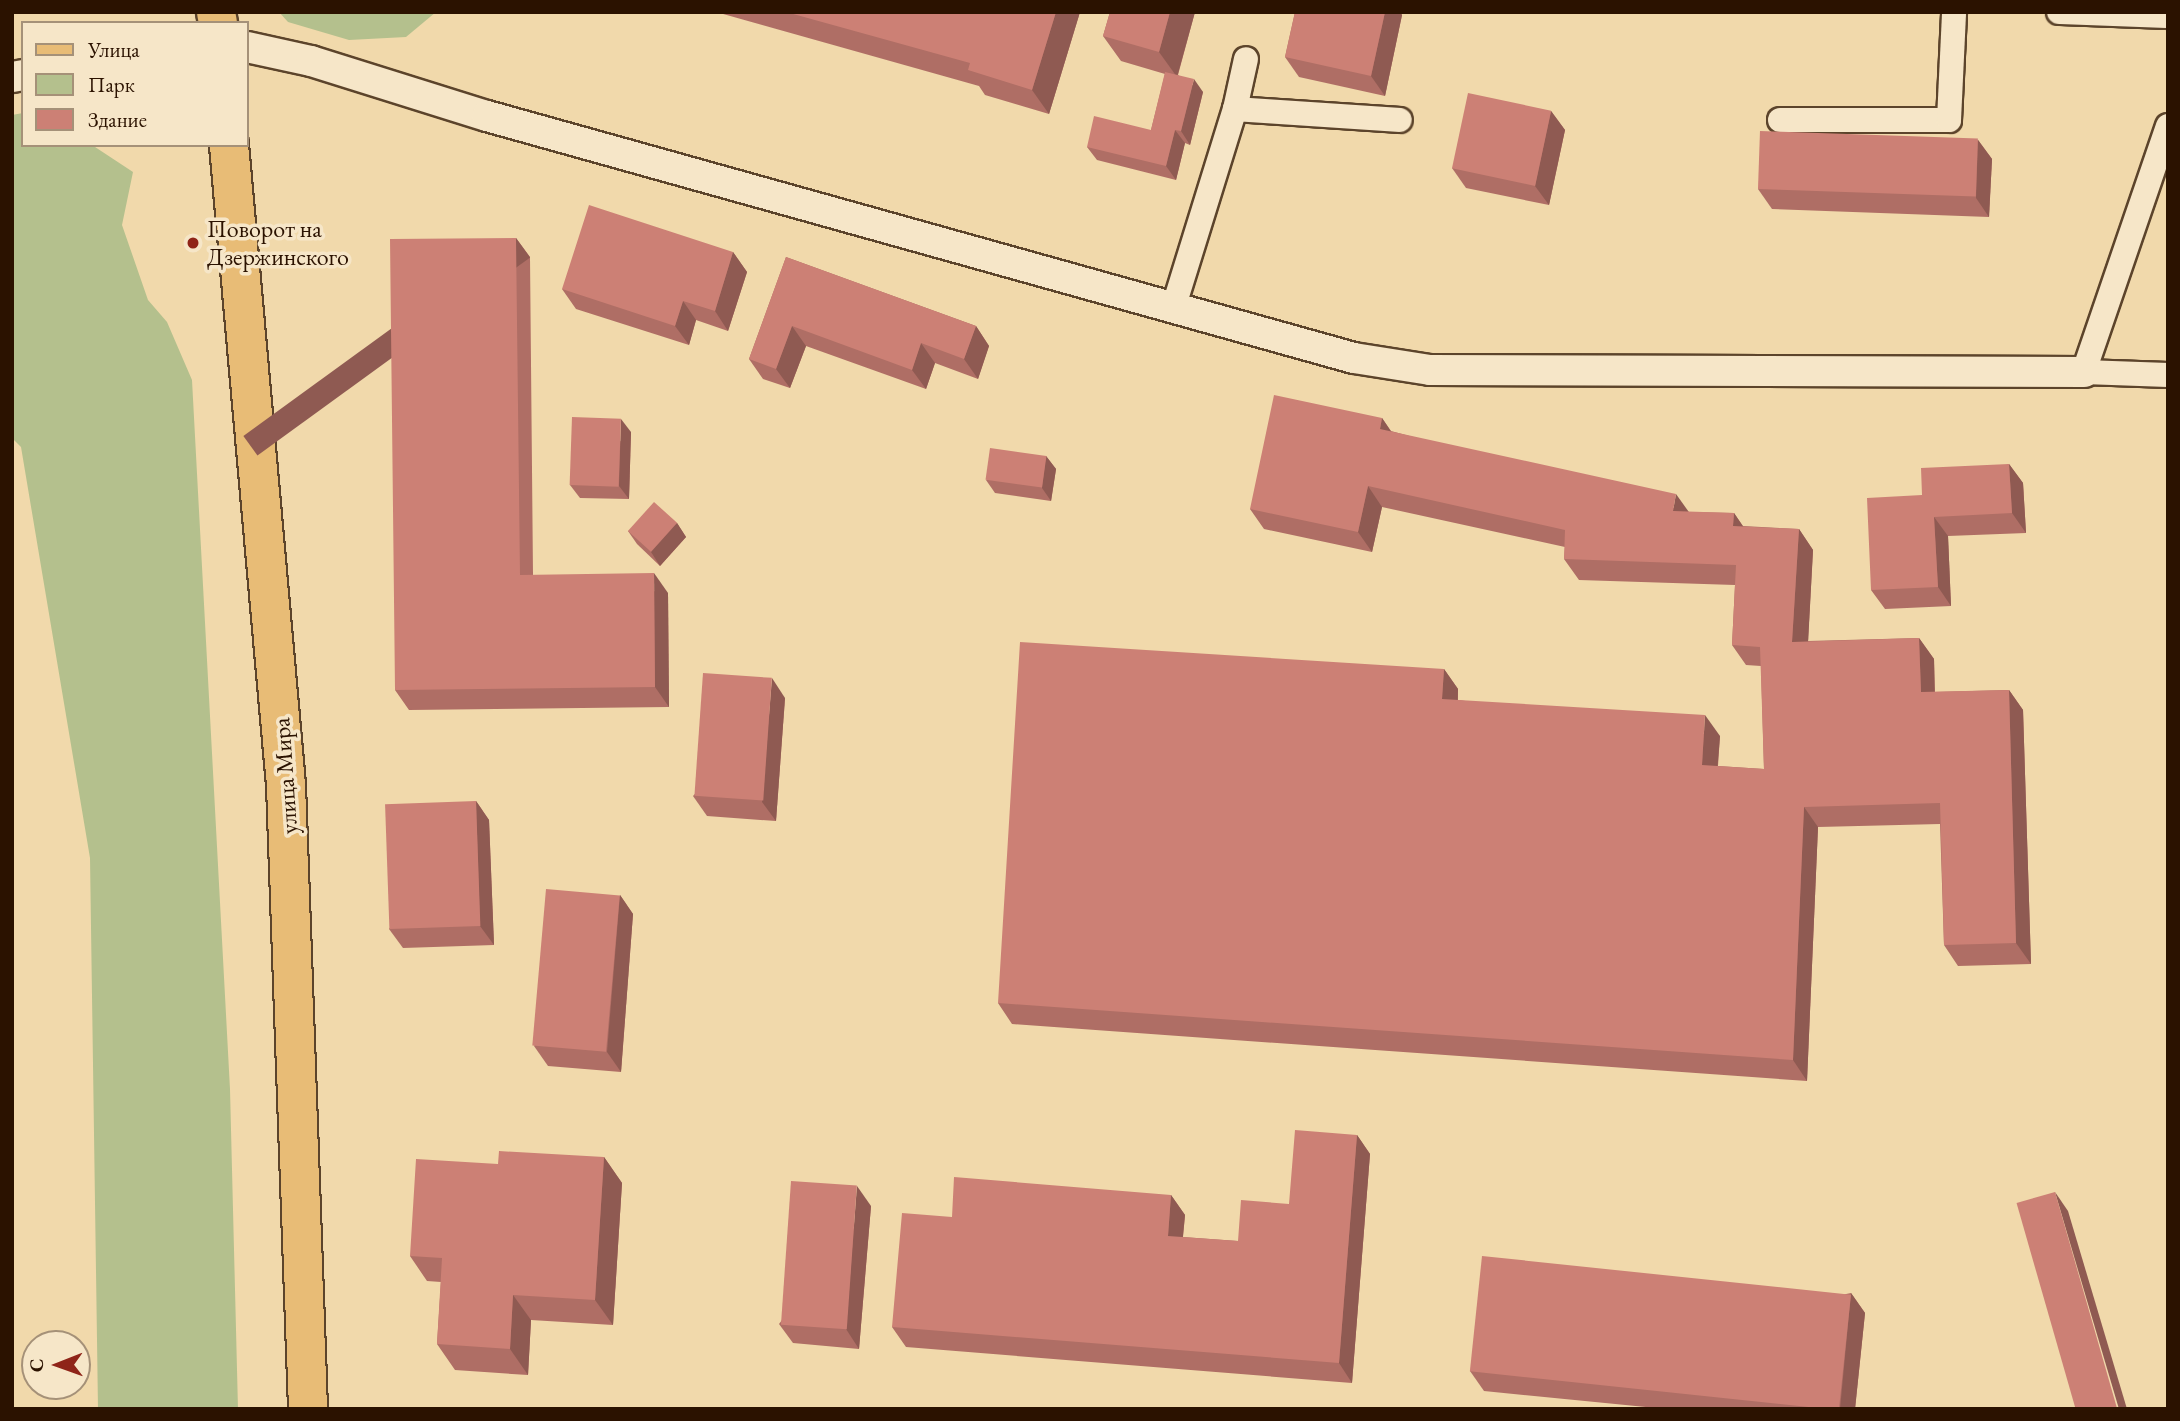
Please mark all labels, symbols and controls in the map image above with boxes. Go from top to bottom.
legend [21,21,248,147]
text: Улица [88,36,140,63]
text: Парк [88,71,135,98]
text: Здание [88,106,147,133]
place label: Поворот на Дзержинского [207,215,349,271]
marker: Поворот на Дзержинского [185,235,201,251]
street label: улица Мира [267,717,303,835]
north arrow [21,1330,91,1400]
text: С [24,1358,49,1372]

